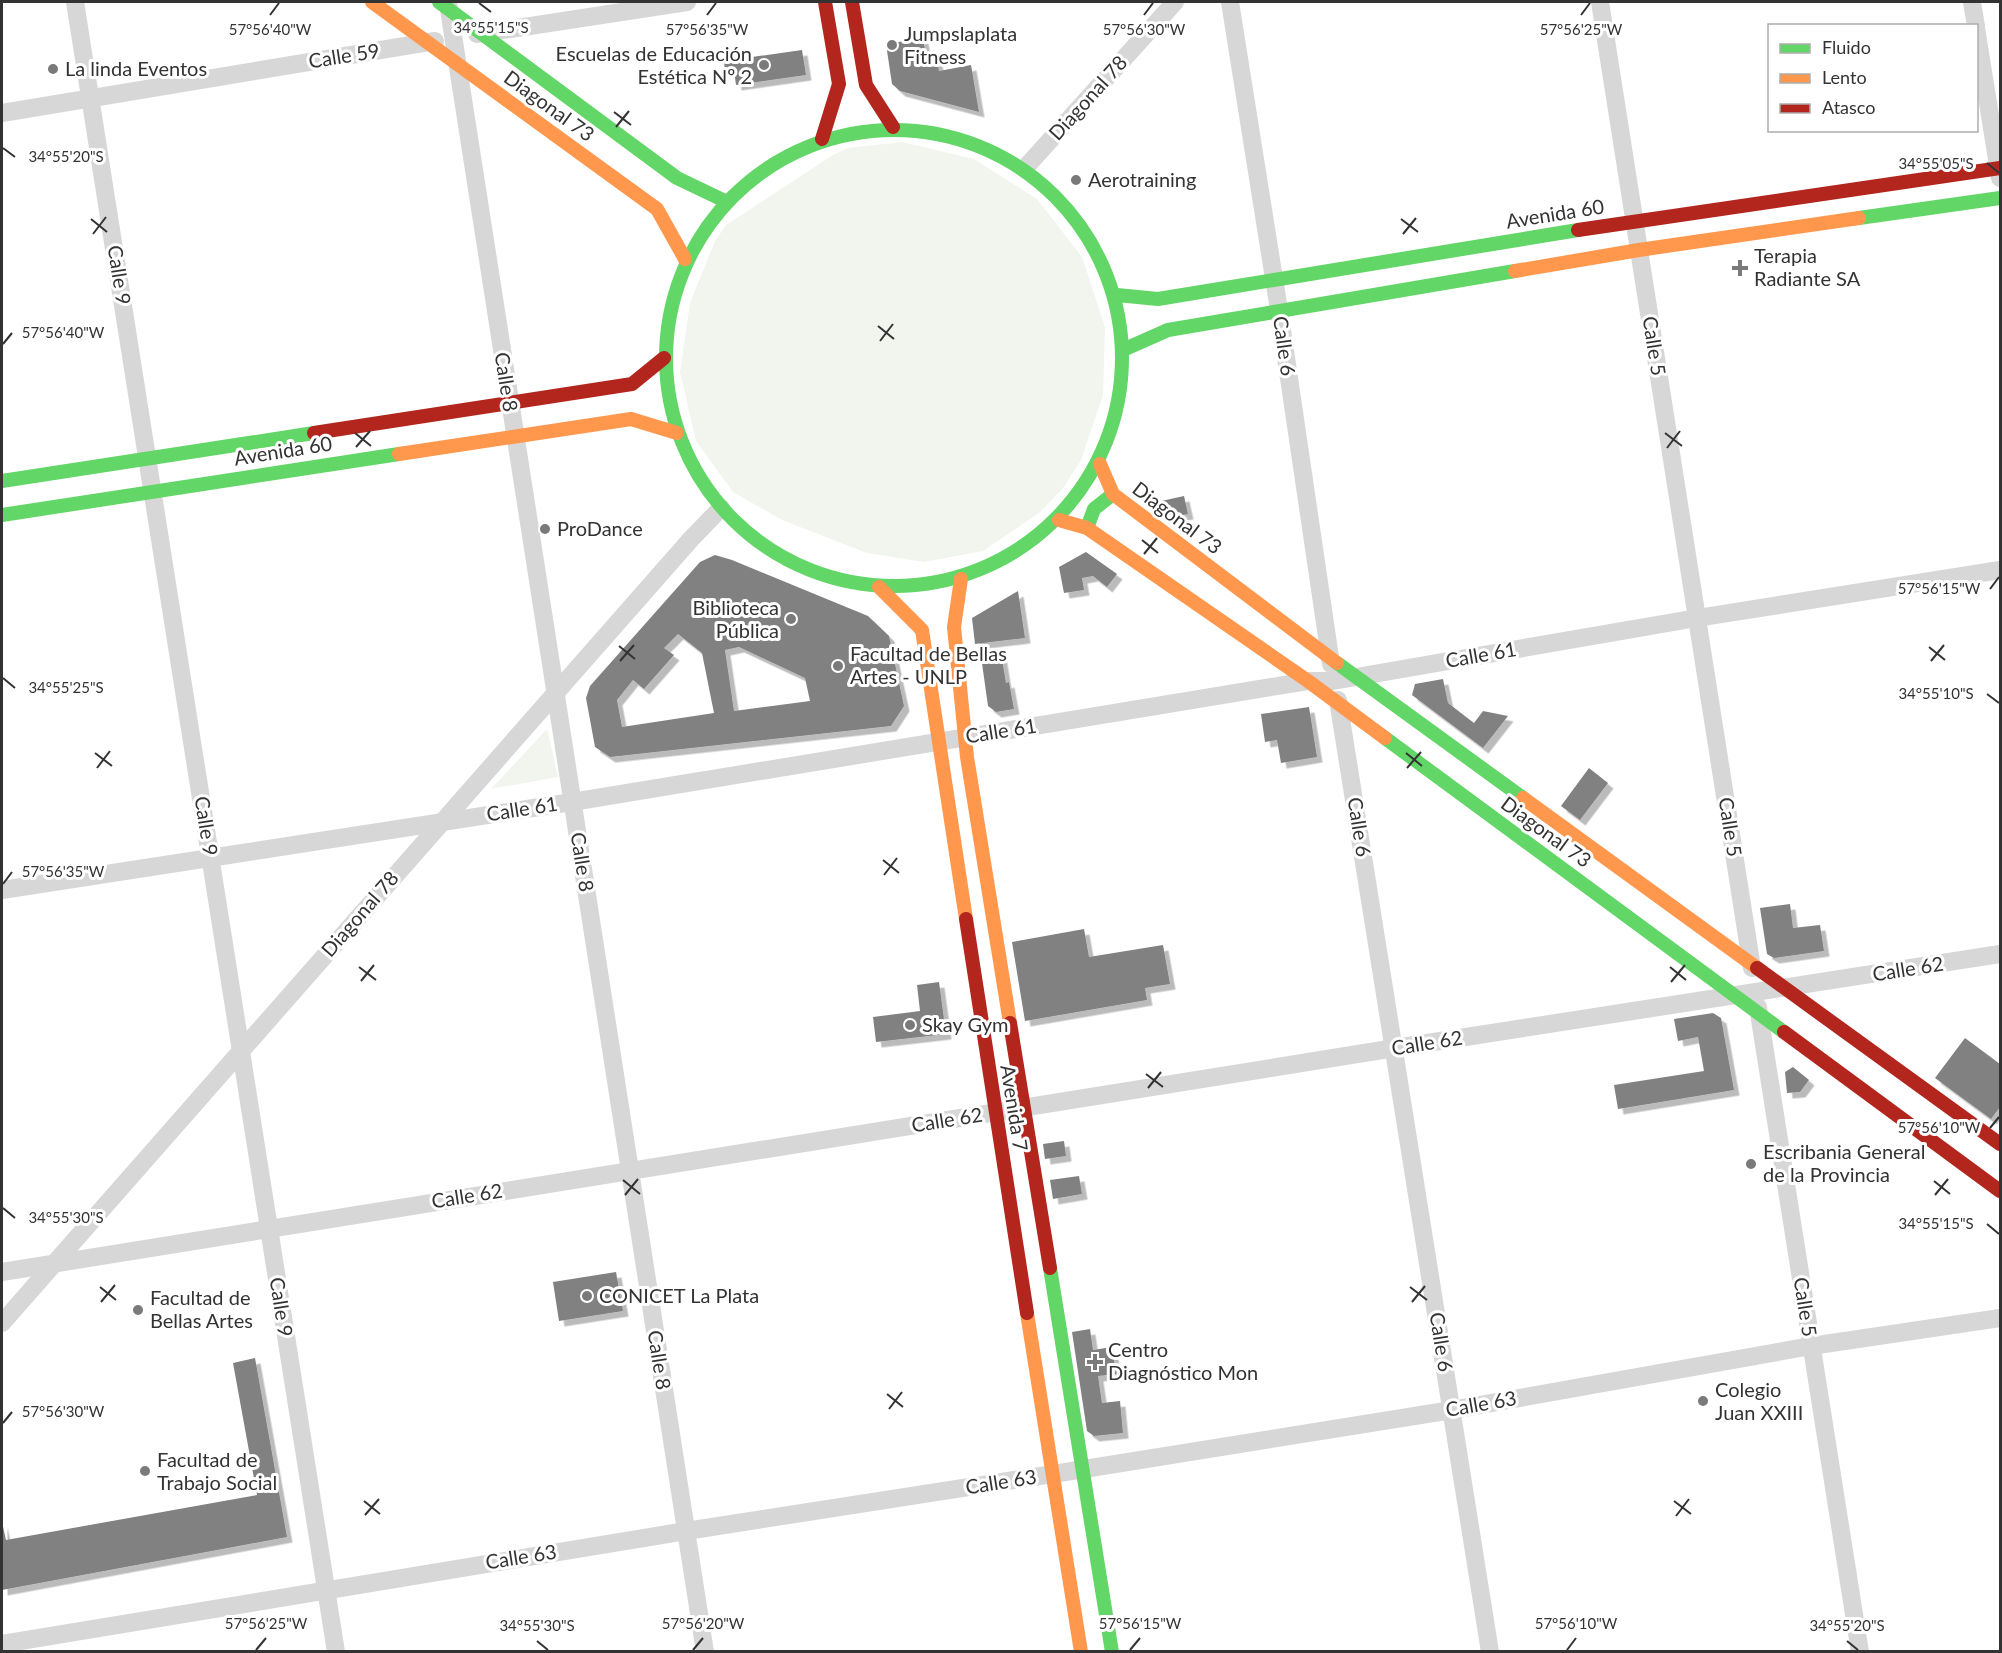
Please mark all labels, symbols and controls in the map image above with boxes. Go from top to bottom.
text: 34°55'15"S [453,18,529,36]
text: 57°56'40"W [229,20,312,38]
text: 57°56'35"W [666,20,749,38]
text: 57°56'30"W [1103,20,1186,38]
text: 57°56'25"W [1540,20,1623,38]
place label: Jumpslaplata Fitness [904,21,1017,68]
legend [1768,24,1978,132]
text: Fluido [1822,36,1871,58]
street label: Calle 59 [307,38,381,72]
marker: Jumpslaplata Fitness [885,38,899,52]
place label: Escuelas de Educación Estética Nº 2 [556,41,752,88]
street label: Diagonal 78 [1043,50,1131,145]
place label: La linda Eventos [65,56,207,80]
marker: Escuelas de Educación Estética Nº 2 [757,58,771,72]
marker: La linda Eventos [46,62,60,76]
street label: Diagonal 73 [500,64,599,146]
text: Lento [1822,66,1867,88]
text: Atasco [1822,96,1875,118]
text: 34°55'20"S [28,147,104,165]
text: 34°55'05"S [1898,154,1974,172]
place label: Aerotraining [1088,167,1196,191]
marker: Aerotraining [1069,173,1083,187]
street label: Avenida 60 [1504,193,1605,233]
street label: Calle 9 [103,243,137,306]
place label: Terapia Radiante SA [1754,243,1861,290]
marker: Terapia Radiante SA [1731,259,1749,277]
street label: Calle 6 [1269,314,1301,377]
street label: Calle 5 [1638,314,1672,377]
text: 57°56'40"W [22,323,105,341]
street label: Calle 8 [490,350,524,413]
street label: Avenida 60 [232,430,333,470]
street label: Diagonal 73 [1128,476,1227,559]
place label: ProDance [557,516,643,540]
marker: ProDance [538,522,552,536]
text: 57°56'15"W [1898,579,1981,597]
place label: Biblioteca Pública [692,595,779,642]
marker: Biblioteca Pública [784,612,798,626]
street label: Calle 61 [1443,636,1518,672]
place label: Facultad de Bellas Artes - UNLP [850,641,1007,688]
marker: Facultad de Bellas Artes - UNLP [831,659,845,673]
text: 34°55'25"S [28,678,104,696]
text: 34°55'10"S [1898,684,1974,702]
street label: Calle 61 [964,713,1038,747]
street label: Diagonal 73 [1497,790,1596,872]
street label: Calle 61 [485,791,559,825]
street label: Calle 9 [190,794,224,857]
street label: Calle 6 [1343,795,1377,858]
street label: Calle 5 [1714,795,1748,858]
street label: Calle 8 [566,830,600,893]
text: 57°56'35"W [22,862,105,880]
street label: Diagonal 78 [316,866,403,961]
street label: Calle 62 [1871,951,1945,985]
place label: Skay Gym [922,1012,1008,1036]
marker: Skay Gym [903,1018,917,1032]
street label: Calle 62 [1390,1025,1464,1059]
street label: Avenida 7 [996,1063,1034,1153]
street label: Calle 62 [910,1102,984,1136]
text: 57°56'10"W [1898,1118,1981,1136]
place label: Escribania General de la Provincia [1763,1139,1925,1186]
marker: Escribania General de la Provincia [1744,1157,1758,1171]
street label: Calle 62 [430,1178,504,1212]
text: 34°55'30"S [28,1208,104,1226]
text: 34°55'15"S [1898,1214,1974,1232]
street label: Calle 9 [265,1275,299,1338]
street label: Calle 5 [1789,1275,1823,1338]
place label: CONICET La Plata [599,1283,759,1307]
place label: Facultad de Bellas Artes [150,1285,253,1332]
marker: CONICET La Plata [580,1289,594,1303]
marker: Facultad de Bellas Artes [131,1303,145,1317]
street label: Calle 6 [1425,1310,1459,1373]
street label: Calle 8 [643,1328,677,1391]
place label: Centro Diagnóstico Mon [1108,1337,1258,1384]
marker: Centro Diagnóstico Mon [1086,1353,1104,1371]
place label: Colegio Juan XXIII [1715,1377,1803,1424]
street label: Calle 63 [1443,1385,1518,1421]
marker: Colegio Juan XXIII [1696,1394,1710,1408]
text: 57°56'30"W [22,1402,105,1420]
place label: Facultad de Trabajo Social [157,1447,277,1494]
marker: Facultad de Trabajo Social [138,1464,152,1478]
street label: Calle 63 [964,1464,1038,1498]
street label: Calle 63 [484,1539,558,1573]
text: 57°56'25"W [225,1614,308,1632]
text: 57°56'20"W [662,1614,745,1632]
text: 57°56'15"W [1099,1614,1182,1632]
text: 57°56'10"W [1535,1614,1618,1632]
text: 34°55'30"S [499,1616,575,1634]
text: 34°55'20"S [1809,1616,1885,1634]

